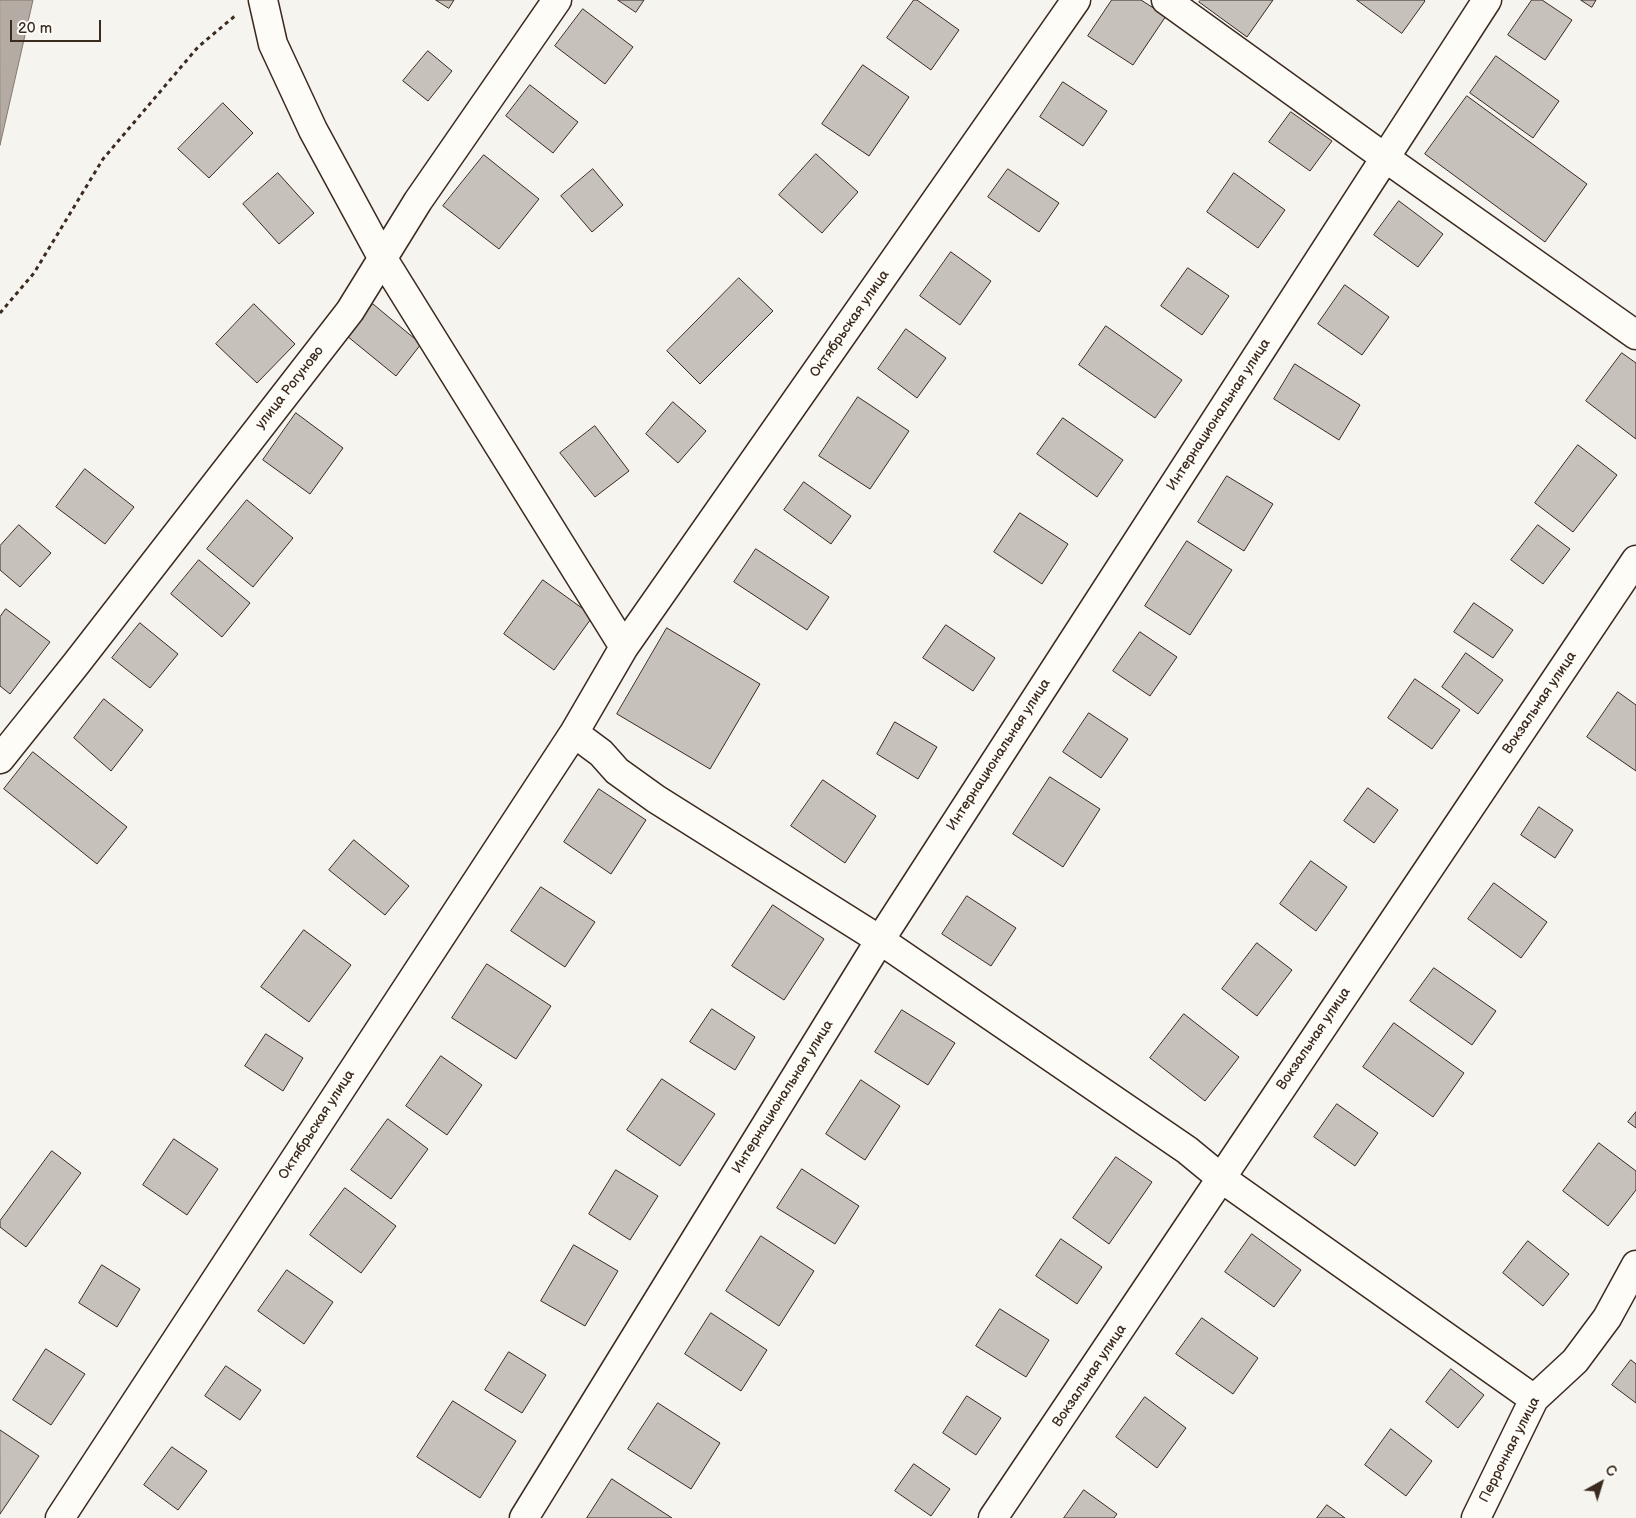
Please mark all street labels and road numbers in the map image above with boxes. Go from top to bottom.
street label: Октябрьская улица [807,267,893,381]
street label: Интернациональная улица [1164,336,1274,494]
street label: улица Рогуново [252,343,328,433]
street label: Вокзальная улица [1499,649,1581,757]
street label: Интернациональная улица [944,676,1054,834]
street label: Вокзальная улица [1273,985,1355,1093]
street label: Интернациональная улица [729,1017,837,1177]
street label: Октябрьская улица [275,1067,359,1183]
street label: Вокзальная улица [1049,1322,1131,1430]
street label: Перронная улица [1476,1395,1544,1505]

